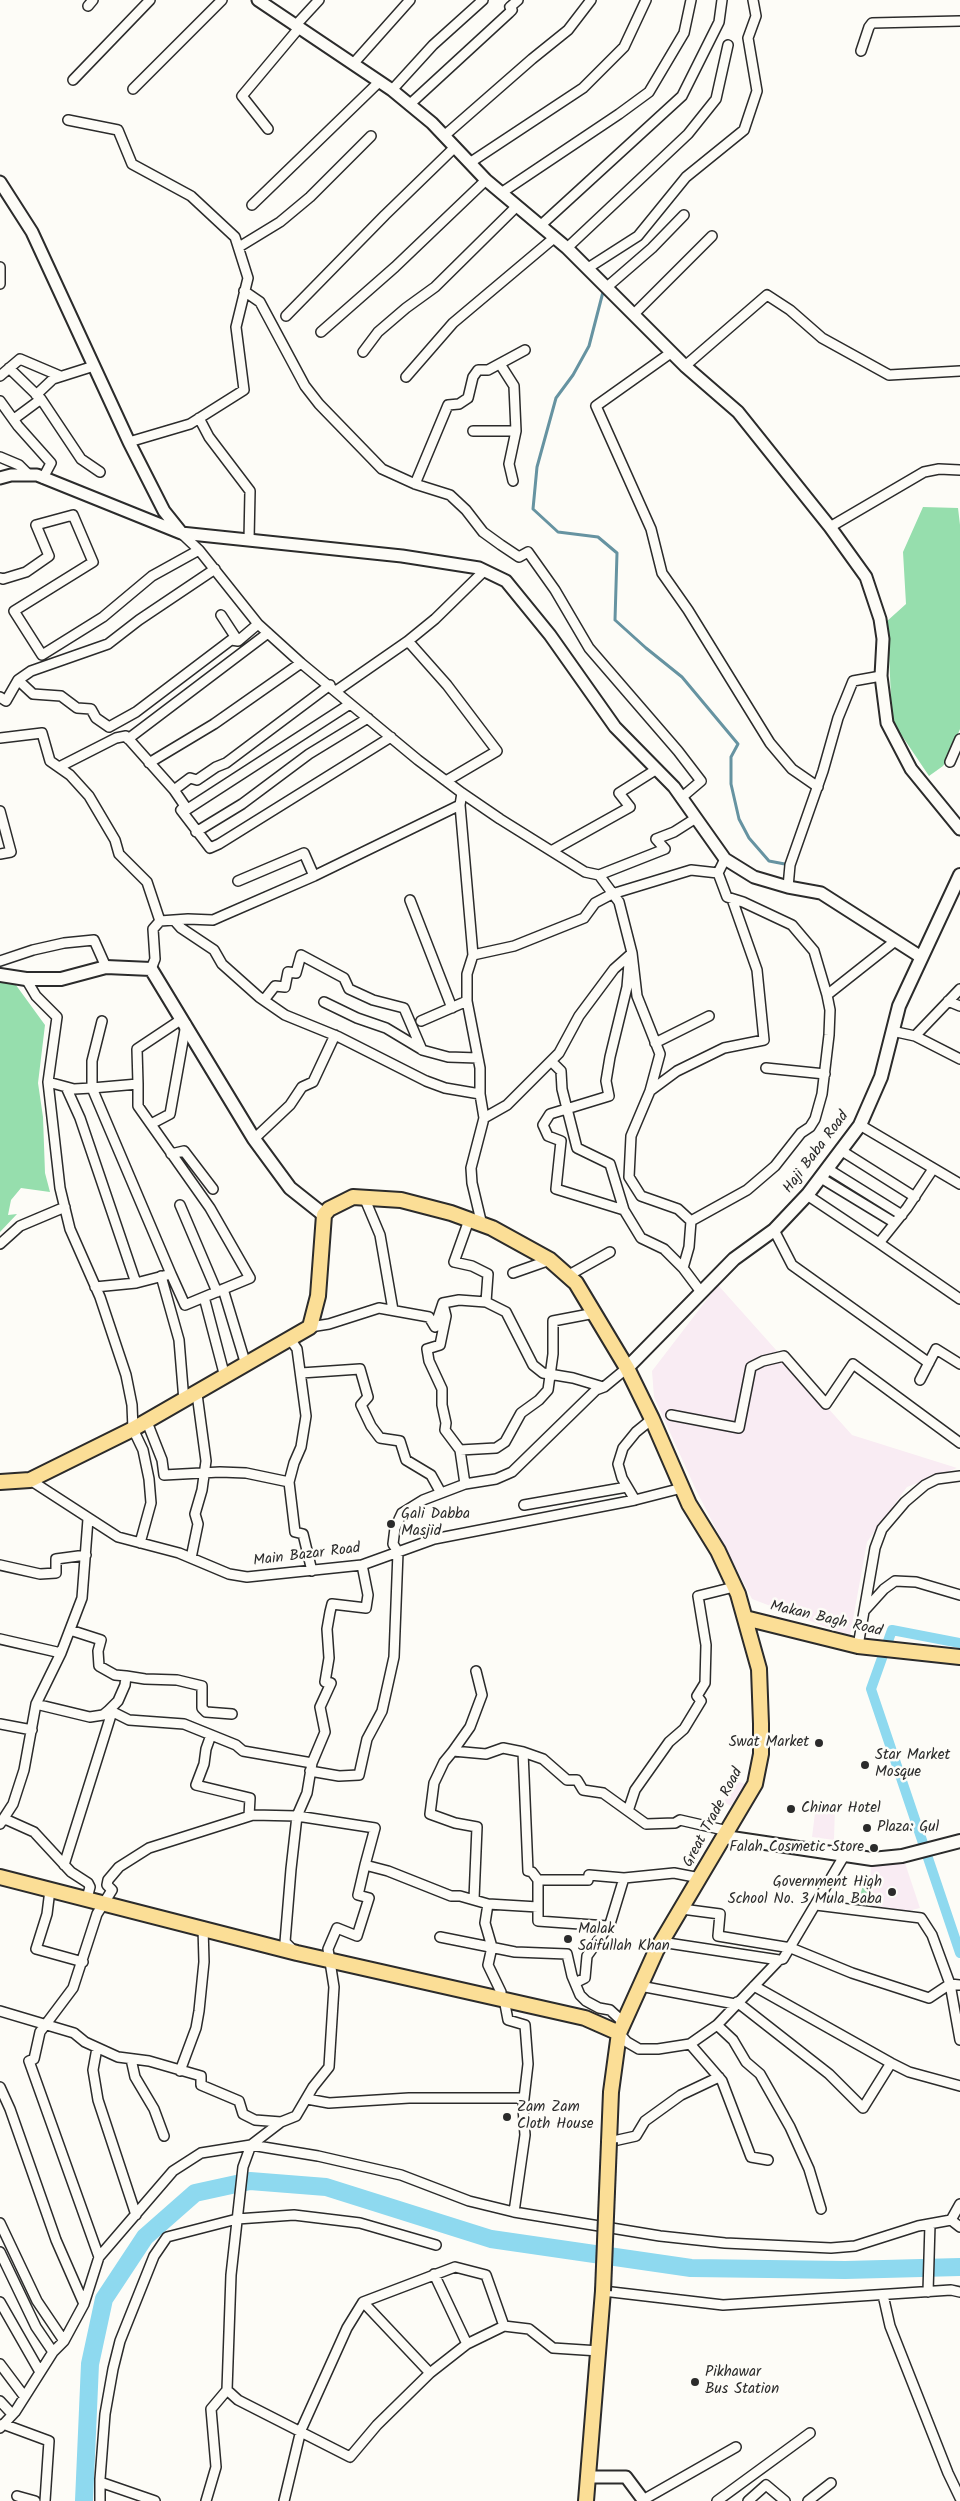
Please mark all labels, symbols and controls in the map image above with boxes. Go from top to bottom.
street label: Haji Baba Road [780,1108,854,1198]
place label: Gali Dabba Masjid [401,1506,470,1541]
marker: Gali Dabba Masjid [385,1518,397,1530]
street label: Main Bazar Road [252,1541,362,1571]
street label: Makan Bagh Road [768,1598,884,1642]
place label: Swat Market [729,1734,809,1752]
marker: Swat Market [813,1737,825,1749]
place label: Star Market Mosque [875,1747,950,1782]
marker: Star Market Mosque [859,1759,871,1771]
street label: Great Trade Road [680,1765,748,1871]
place label: Chinar Hotel [801,1800,881,1818]
marker: Chinar Hotel [785,1803,797,1815]
place label: Plaza: Gul [877,1819,939,1837]
marker: Plaza: Gul [861,1822,873,1834]
place label: Falah Cosmetic Store [729,1839,864,1857]
marker: Falah Cosmetic Store [868,1842,880,1854]
place label: Government High School No. 3 Mula Baba [728,1874,882,1909]
marker: Government High School No. 3 Mula Baba [886,1886,898,1898]
place label: Malak Saifullah Khan [578,1921,670,1956]
marker: Malak Saifullah Khan [562,1933,574,1945]
place label: Zam Zam Cloth House [517,2099,594,2134]
marker: Zam Zam Cloth House [501,2111,513,2123]
place label: Pikhawar Bus Station [705,2364,779,2399]
marker: Pikhawar Bus Station [689,2376,701,2388]

